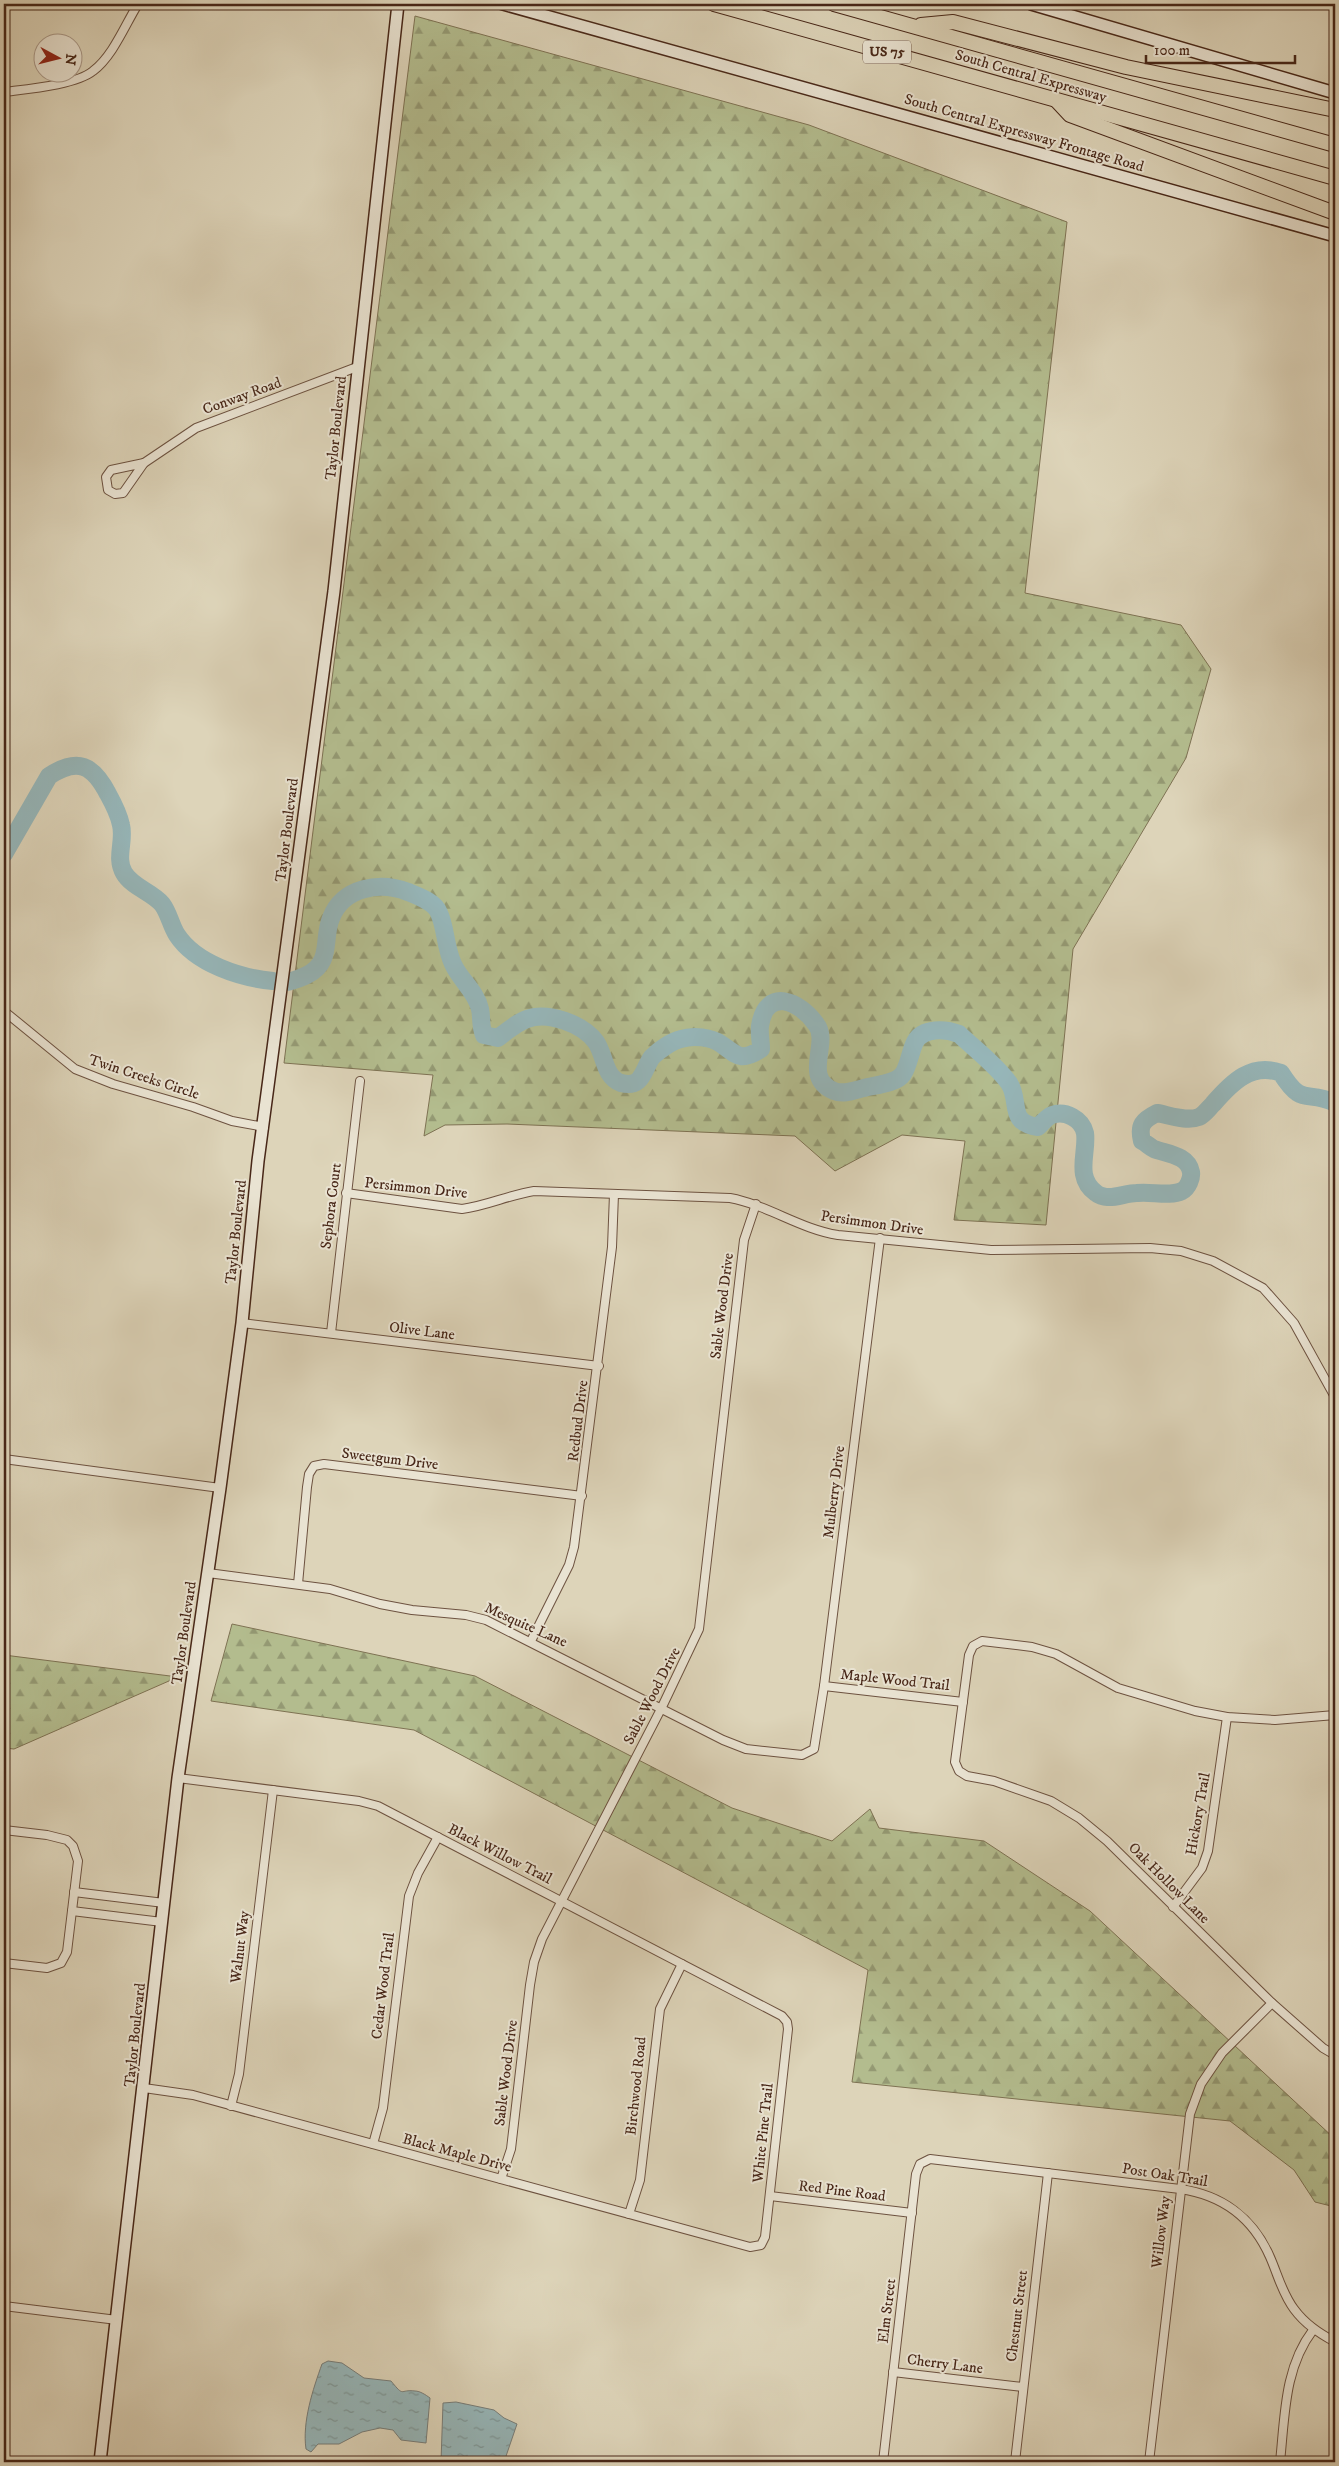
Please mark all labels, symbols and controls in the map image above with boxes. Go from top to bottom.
north arrow [32,32,82,82]
scale bar [1146,32,1295,64]
road number: US 75 [863,41,911,64]
text: 100 m [1154,41,1190,60]
street label: South Central Expressway [953,45,1110,107]
text: N [60,53,80,67]
street label: South Central Expressway Frontage Road [902,90,1146,176]
street label: Conway Road [200,373,284,419]
street label: Taylor Boulevard [321,375,351,481]
street label: Taylor Boulevard [271,777,303,883]
street label: Twin Creeks Circle [86,1050,202,1104]
street label: Sephora Court [316,1162,346,1250]
street label: Persimmon Drive [364,1173,468,1203]
street label: Taylor Boulevard [221,1179,251,1285]
street label: Persimmon Drive [819,1206,925,1240]
street label: Sable Wood Drive [706,1252,738,1360]
street label: Olive Lane [388,1318,456,1344]
street label: Redbud Drive [564,1379,592,1463]
street label: Sweetgum Drive [341,1444,439,1474]
street label: Mulberry Drive [819,1445,849,1539]
street label: Taylor Boulevard [167,1580,201,1686]
street label: Mesquite Lane [482,1598,570,1652]
street label: Sable Wood Drive [619,1644,685,1748]
street label: Maple Wood Trail [839,1665,951,1695]
street label: Hickory Trail [1181,1771,1215,1857]
street label: Black Willow Trail [445,1820,556,1889]
street label: Oak Hollow Lane [1124,1838,1214,1928]
street label: Walnut Way [226,1909,254,1985]
street label: Cedar Wood Trail [367,1931,399,2040]
street label: Taylor Boulevard [120,1982,150,2088]
street label: Sable Wood Drive [490,2019,522,2127]
street label: Birchwood Road [621,2035,651,2136]
street label: White Pine Trail [748,2082,778,2185]
street label: Black Maple Drive [400,2129,514,2177]
street label: Post Oak Trail [1121,2159,1210,2191]
street label: Red Pine Road [797,2176,887,2206]
street label: Willow Way [1147,2194,1175,2270]
street label: Chestnut Street [1002,2269,1032,2363]
street label: Elm Street [874,2277,900,2344]
street label: Cherry Lane [906,2350,984,2378]

